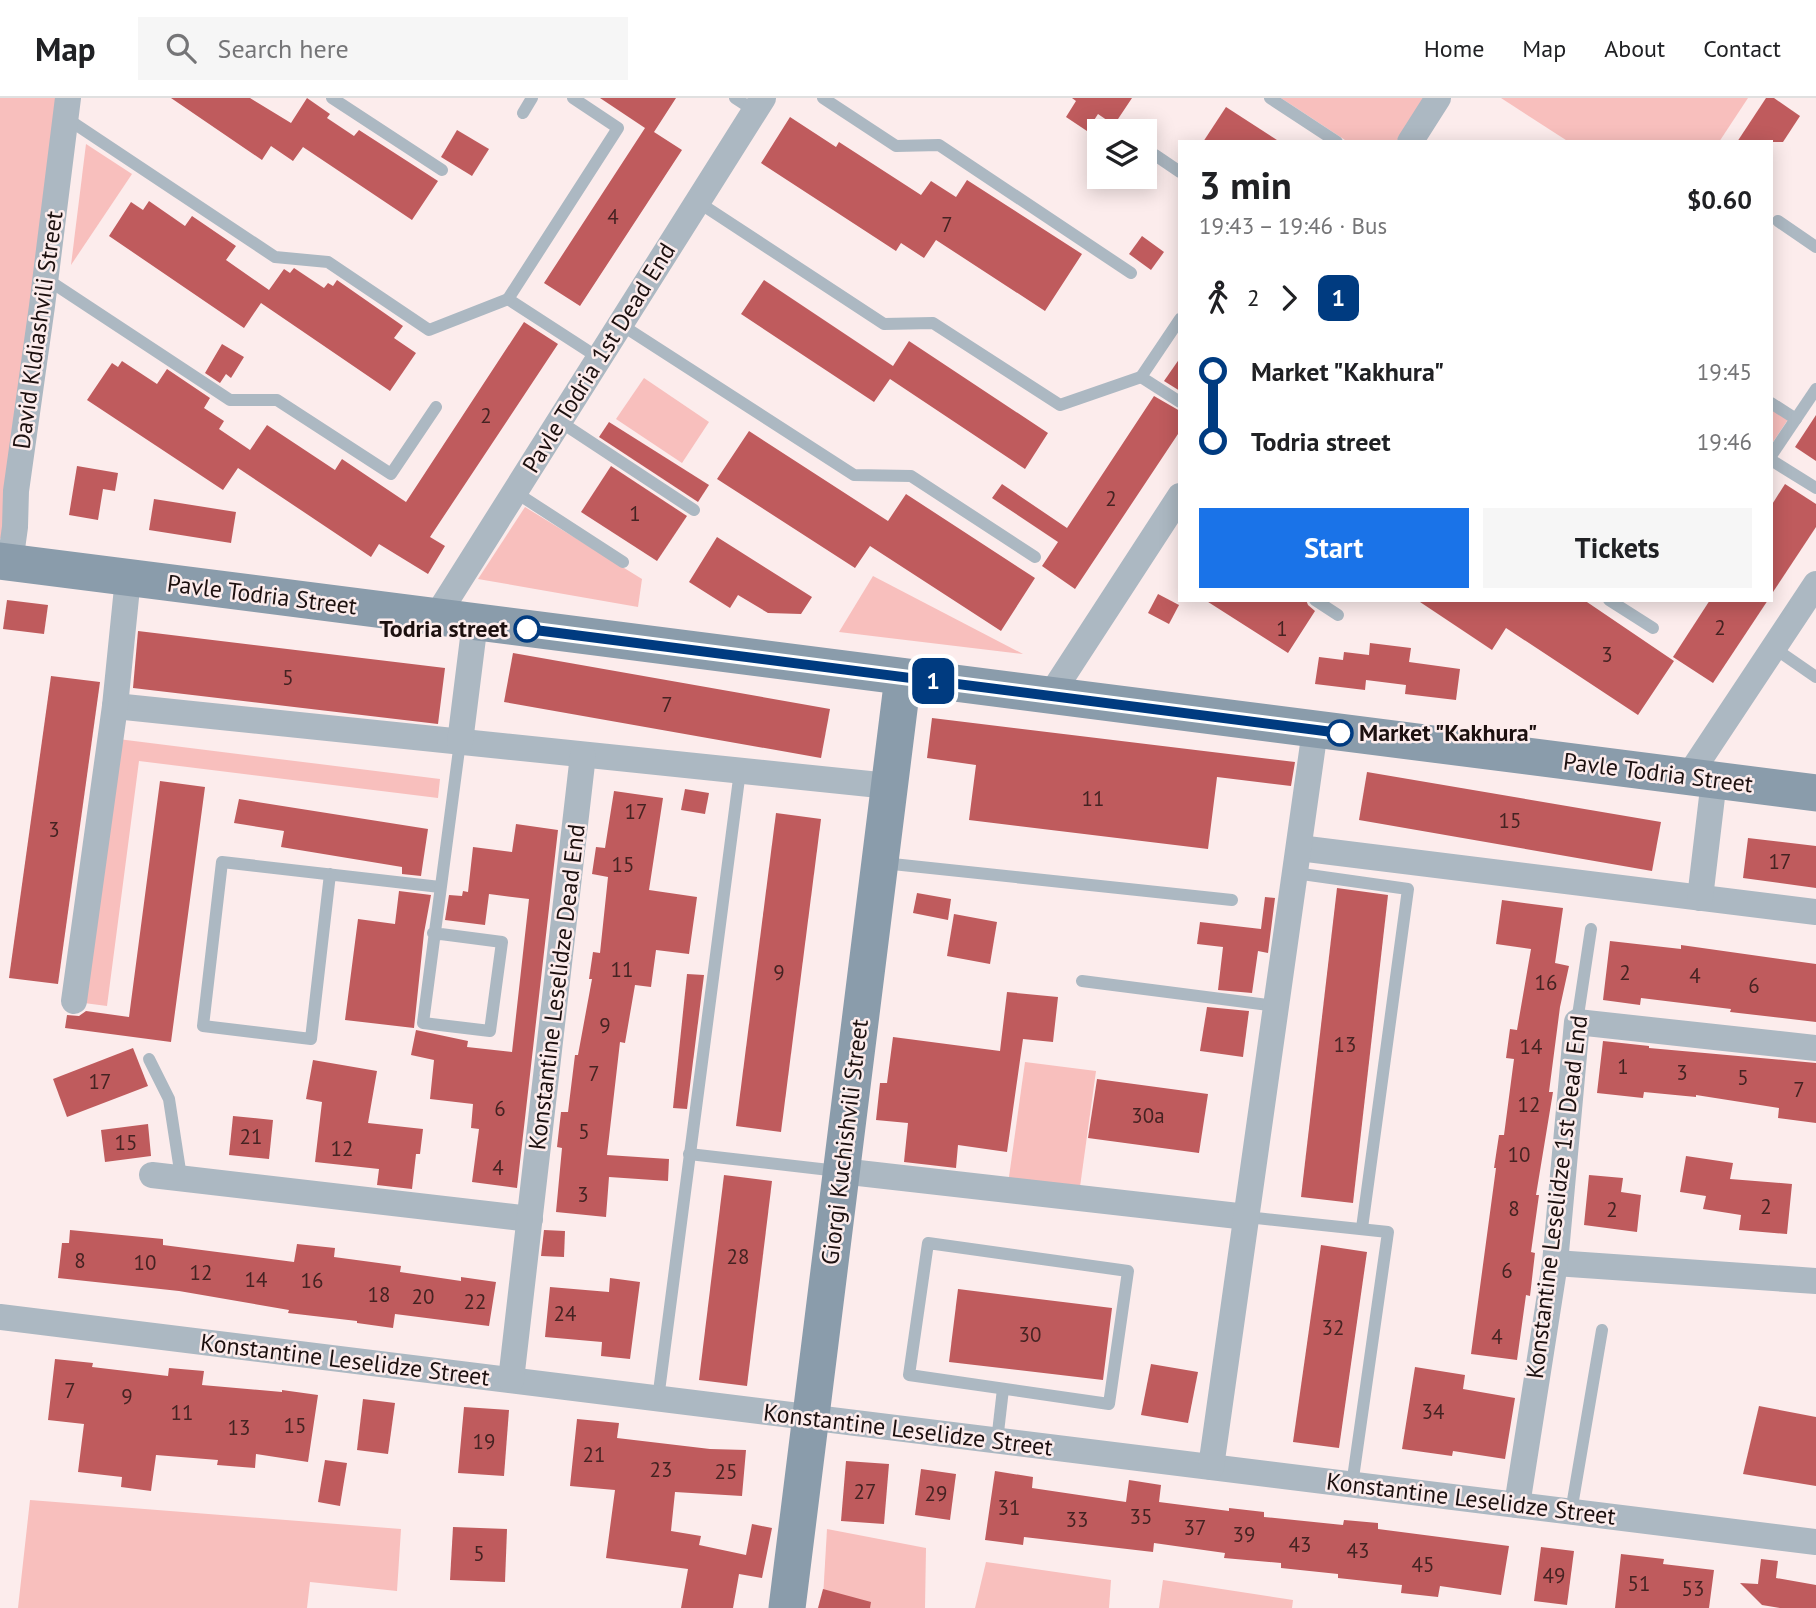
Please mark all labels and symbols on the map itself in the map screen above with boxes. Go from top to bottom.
house number: 4 [607,203,619,230]
street label: David Kldiashvili Street [5,209,70,451]
house number: 7 [941,211,953,238]
street label: Pavle Todria 1st Dead End [515,237,682,479]
house number: 2 [480,402,492,429]
house number: 2 [1105,485,1117,512]
house number: 1 [629,500,641,527]
street label: Pavle Todria Street [165,567,359,622]
place label: Todria street [379,613,509,644]
house number: 2 [1714,614,1726,641]
house number: 1 [1276,615,1288,642]
marker: Todria street [514,616,540,642]
house number: 3 [1601,641,1613,668]
line badge: 1 [910,658,956,704]
house number: 5 [282,664,294,691]
house number: 7 [661,691,673,718]
place label: Market "Kakhura" [1359,717,1537,748]
marker: Market "Kakhura" [1327,720,1353,746]
street label: Pavle Todria Street [1561,745,1755,800]
house number: 11 [1082,785,1104,812]
house number: 17 [625,798,647,825]
house number: 15 [1499,807,1521,834]
house number: 3 [48,816,60,843]
street label: Konstantine Leselidze Dead End [521,822,592,1152]
house number: 17 [1769,848,1791,875]
house number: 15 [612,851,634,878]
house number: 11 [611,956,633,983]
house number: 9 [773,959,785,986]
house number: 2 [1619,959,1631,986]
house number: 4 [1689,962,1701,989]
house number: 16 [1535,969,1557,996]
house number: 6 [1748,972,1760,999]
house number: 9 [599,1012,611,1039]
street label: Konstantine Leselidze 1st Dead End [1519,1014,1594,1380]
street label: Giorgi Kuchishvili Street [814,1017,875,1267]
house number: 13 [1334,1031,1356,1058]
house number: 14 [1520,1033,1542,1060]
house number: 1 [1617,1053,1629,1080]
house number: 3 [1676,1059,1688,1086]
house number: 7 [588,1060,600,1087]
house number: 5 [1737,1064,1749,1091]
house number: 17 [89,1068,111,1095]
house number: 7 [1793,1076,1805,1103]
house number: 12 [1518,1091,1540,1118]
house number: 6 [494,1095,506,1122]
house number: 30a [1131,1102,1165,1129]
house number: 5 [578,1118,590,1145]
house number: 21 [240,1123,262,1150]
house number: 15 [115,1129,137,1156]
house number: 12 [331,1135,353,1162]
house number: 10 [1508,1141,1530,1168]
house number: 4 [492,1154,504,1181]
house number: 3 [577,1181,589,1208]
house number: 2 [1760,1193,1772,1220]
house number: 8 [1508,1195,1520,1222]
house number: 2 [1606,1196,1618,1223]
house number: 28 [727,1243,749,1270]
house number: 8 [74,1247,86,1274]
house number: 10 [134,1249,156,1276]
house number: 6 [1501,1257,1513,1284]
house number: 12 [190,1259,212,1286]
house number: 14 [245,1266,267,1293]
house number: 16 [301,1267,323,1294]
house number: 18 [368,1281,390,1308]
house number: 20 [412,1283,434,1310]
house number: 22 [464,1288,486,1315]
house number: 24 [554,1300,576,1327]
house number: 32 [1322,1314,1344,1341]
house number: 30 [1019,1321,1041,1348]
house number: 4 [1491,1323,1503,1350]
street label: Konstantine Leselidze Street [199,1326,491,1393]
house number: 7 [64,1377,76,1404]
house number: 9 [121,1383,133,1410]
street label: Konstantine Leselidze Street [762,1396,1054,1463]
house number: 34 [1422,1398,1444,1425]
house number: 11 [171,1399,193,1426]
house number: 15 [284,1412,306,1439]
house number: 13 [228,1414,250,1441]
house number: 19 [473,1428,495,1455]
house number: 21 [583,1441,605,1468]
house number: 23 [650,1456,672,1483]
house number: 25 [715,1458,737,1485]
street label: Konstantine Leselidze Street [1325,1465,1617,1532]
house number: 27 [854,1478,876,1505]
house number: 29 [925,1480,947,1507]
house number: 31 [998,1494,1020,1521]
house number: 35 [1130,1503,1152,1530]
house number: 33 [1066,1506,1088,1533]
house number: 37 [1184,1514,1206,1541]
house number: 39 [1233,1521,1255,1548]
house number: 43 [1289,1531,1311,1558]
house number: 43 [1347,1537,1369,1564]
house number: 5 [473,1540,485,1567]
house number: 45 [1412,1551,1434,1578]
house number: 49 [1543,1562,1565,1589]
house number: 51 [1628,1570,1650,1597]
house number: 53 [1682,1575,1704,1602]

